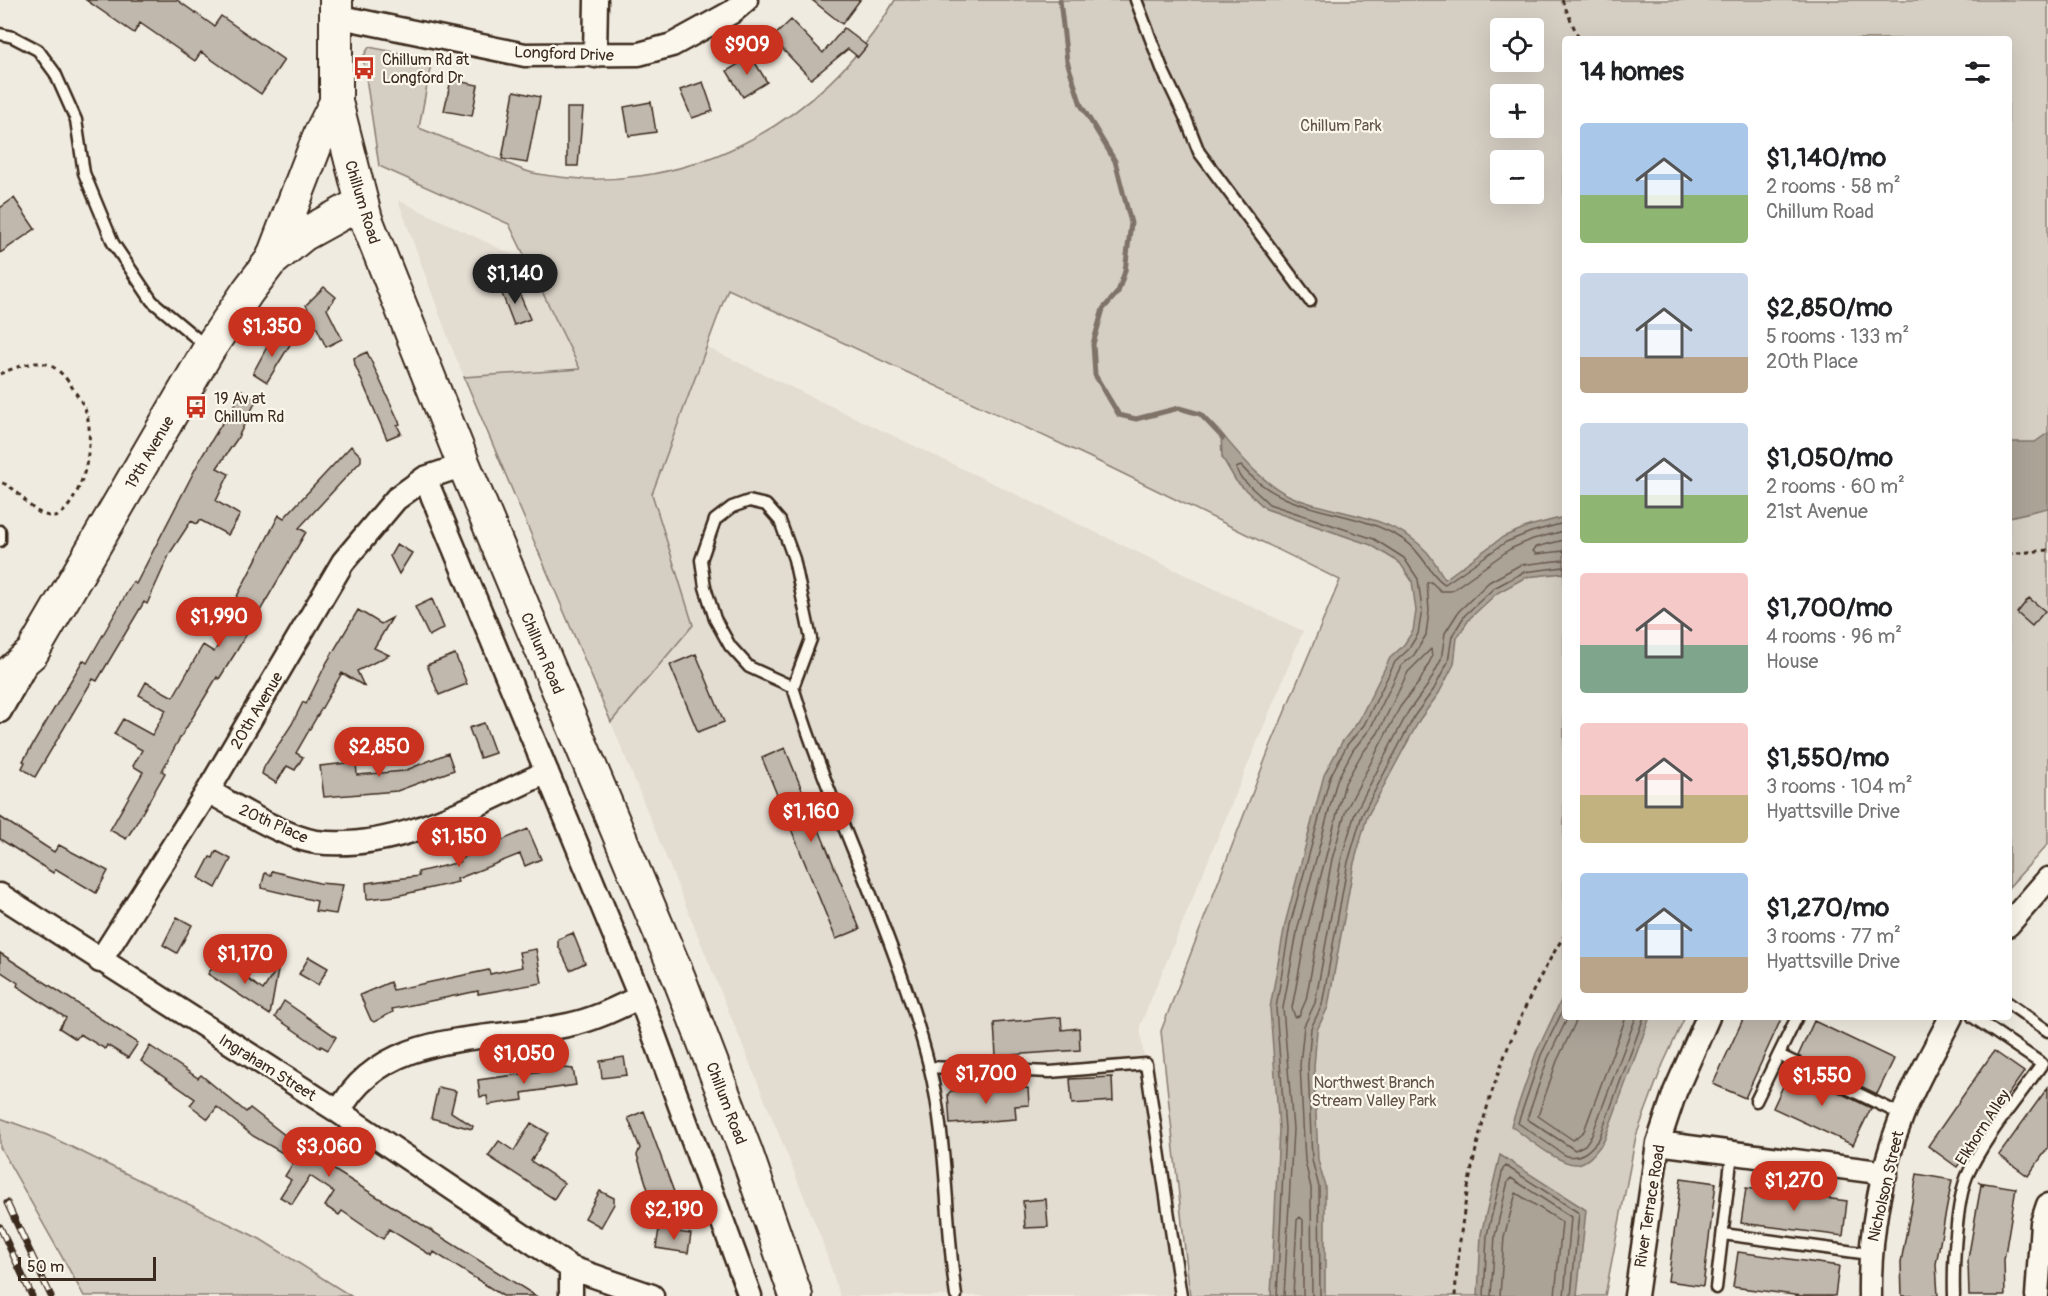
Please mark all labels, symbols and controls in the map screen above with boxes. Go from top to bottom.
map controls [1490,18,1544,204]
button: locate [1490,18,1544,72]
pin: $909 [711,25,783,76]
text: $909 [724,32,770,57]
street label: Longford Drive [514,42,614,66]
place label: Chillum Rd at Longford Dr [382,50,470,88]
bus stop icon: Chillum Rd at Longford Dr [351,55,377,81]
text: 14 homes [1580,56,1684,88]
icon: filters [1961,56,1994,89]
button: + [1490,84,1544,138]
park label: Chillum Park [1300,116,1382,136]
text: $1,140/mo [1766,142,1886,174]
icon: home [1628,147,1700,219]
button: − [1490,150,1544,204]
street label: Chillum Road [340,158,384,247]
text: 2 rooms · 58 m² [1766,174,1901,199]
text: Chillum Road [1766,199,1874,224]
pin: $1,140 [466,254,564,305]
text: $1,140 [487,261,543,286]
text: $2,850/mo [1766,292,1893,324]
icon: home [1628,297,1700,369]
pin: $1,350 [223,307,321,358]
text: $1,350 [242,314,302,339]
text: 5 rooms · 133 m² [1766,324,1909,349]
text: 20th Place [1766,349,1858,374]
place label: 19 Av at Chillum Rd [214,389,284,427]
bus stop icon: 19 Av at Chillum Rd [183,394,209,420]
street label: 19th Avenue [121,412,179,493]
text: $1,050/mo [1766,442,1893,474]
icon: home [1628,447,1700,519]
text: 2 rooms · 60 m² [1766,474,1905,499]
text: 21st Avenue [1766,499,1868,524]
text: $1,700/mo [1766,592,1893,624]
pin: $1,990 [170,597,268,648]
icon: home [1628,597,1700,669]
text: $1,990 [190,604,248,629]
street label: Chillum Road [516,610,568,697]
text: 4 rooms · 96 m² [1766,624,1902,649]
text: House [1766,649,1818,674]
street label: 20th Avenue [226,668,288,753]
pin: $2,850 [330,727,428,778]
text: $2,850 [348,734,410,759]
text: $1,550/mo [1766,742,1889,774]
icon: home [1628,747,1700,819]
text: 3 rooms · 104 m² [1766,774,1913,799]
pin: $1,160 [762,792,860,843]
text: $1,160 [783,799,839,824]
text: Hyattsville Drive [1766,799,1900,824]
street label: 20th Place [236,800,311,848]
pin: $1,150 [410,817,508,868]
text: $1,150 [431,824,487,849]
text: $1,270/mo [1766,892,1889,924]
icon: home [1628,897,1700,969]
text: 3 rooms · 77 m² [1766,924,1901,949]
pin: $1,170 [196,934,294,985]
text: $1,170 [217,941,273,966]
text: Hyattsville Drive [1766,949,1900,974]
street label: Ingraham Street [215,1030,320,1106]
pin: $1,050 [475,1034,573,1085]
text: $1,050 [493,1041,555,1066]
pin: $1,700 [937,1054,1035,1105]
pin: $1,550 [1773,1056,1871,1107]
street label: Chillum Road [701,1059,751,1147]
text: $1,700 [955,1061,1017,1086]
text: $1,550 [1792,1063,1852,1088]
park label: Northwest Branch Stream Valley Park [1311,1073,1437,1111]
street label: Elkhorn Alley [1951,1086,2015,1169]
pin: $3,060 [280,1127,378,1178]
street label: Nicholson Street [1863,1128,1909,1244]
text: $3,060 [296,1134,362,1159]
street label: River Terrace Road [1630,1143,1670,1269]
pin: $1,270 [1745,1161,1843,1212]
text: $1,270 [1764,1168,1824,1193]
pin: $2,190 [625,1190,723,1241]
text: $2,190 [645,1197,703,1222]
scale bar [18,1254,156,1282]
text: 50 m [27,1257,64,1277]

